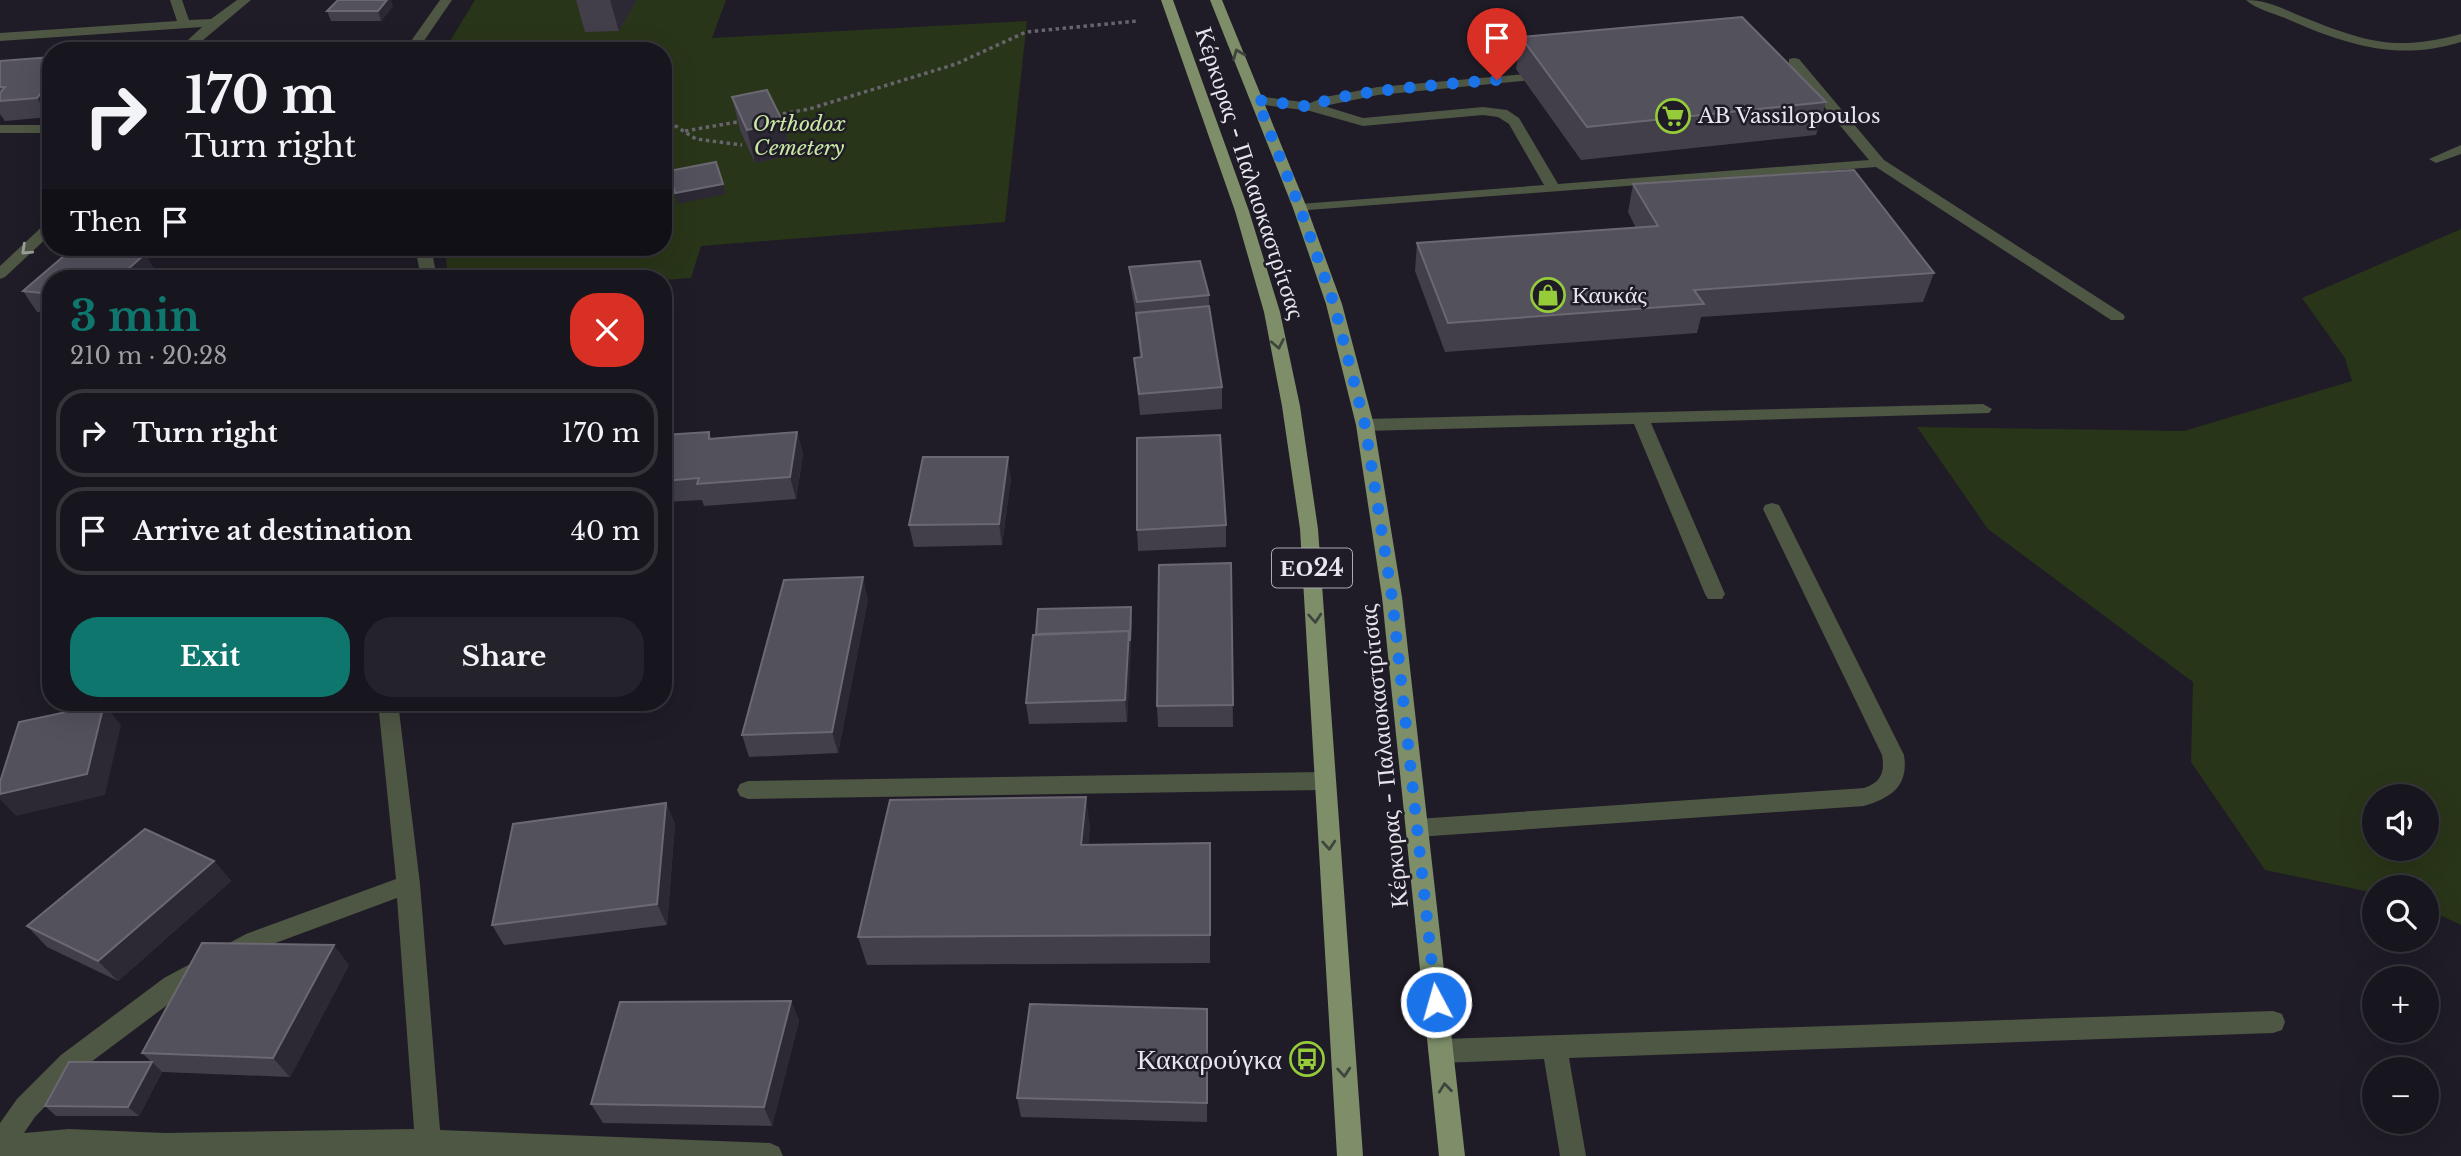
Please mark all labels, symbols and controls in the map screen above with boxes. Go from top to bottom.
pin [1467,8,1527,80]
icon: arrive [1478,19,1516,57]
street label: Κέρκυρας - Παλαιοκαστρίτσας [1190,23,1312,323]
one-way arrow [1233,49,1247,61]
text: 170 m [185,65,336,126]
icon: right [70,70,161,161]
supermarket icon: AB Vassilopoulos [1654,97,1692,135]
place label: AB Vassilopoulos [1697,103,1881,129]
park label: Orthodox Cemetery [752,111,846,161]
text: Turn right [185,126,356,166]
icon: arrive [156,203,194,241]
text: Then [70,206,142,238]
one-way arrow [21,242,34,255]
shop icon: Καυκάς [1529,276,1567,314]
place label: Καυκάς [1572,280,1647,309]
text: 3 min [70,290,200,342]
button: close [570,293,644,367]
one-way arrow [1270,338,1285,350]
text: 210 m · 20:28 [70,342,227,370]
icon: right [74,414,112,452]
text: Turn right [133,417,278,449]
text: 170 m [561,417,640,449]
icon: arrive [74,512,112,550]
text: Arrive at destination [133,515,413,547]
text: 40 m [571,515,640,547]
road number: ΕΟ24 [1272,548,1352,588]
street label: Κέρκυρας - Παλαιοκαστρίτσας [1353,602,1414,909]
one-way arrow [1307,613,1322,624]
button: Exit [70,617,350,697]
button: Share [364,617,644,697]
map controls [2362,784,2439,1134]
button: sound [2362,784,2439,861]
one-way arrow [1322,840,1337,851]
button: search [2362,875,2439,952]
position arrow [1399,965,1473,1039]
button: + [2362,966,2439,1043]
bus stop icon: Κακαρούγκα [1288,1040,1326,1078]
place label: Κακαρούγκα [1137,1042,1282,1077]
button: − [2362,1057,2439,1134]
one-way arrow [1336,1067,1351,1078]
one-way arrow [1437,1082,1452,1094]

